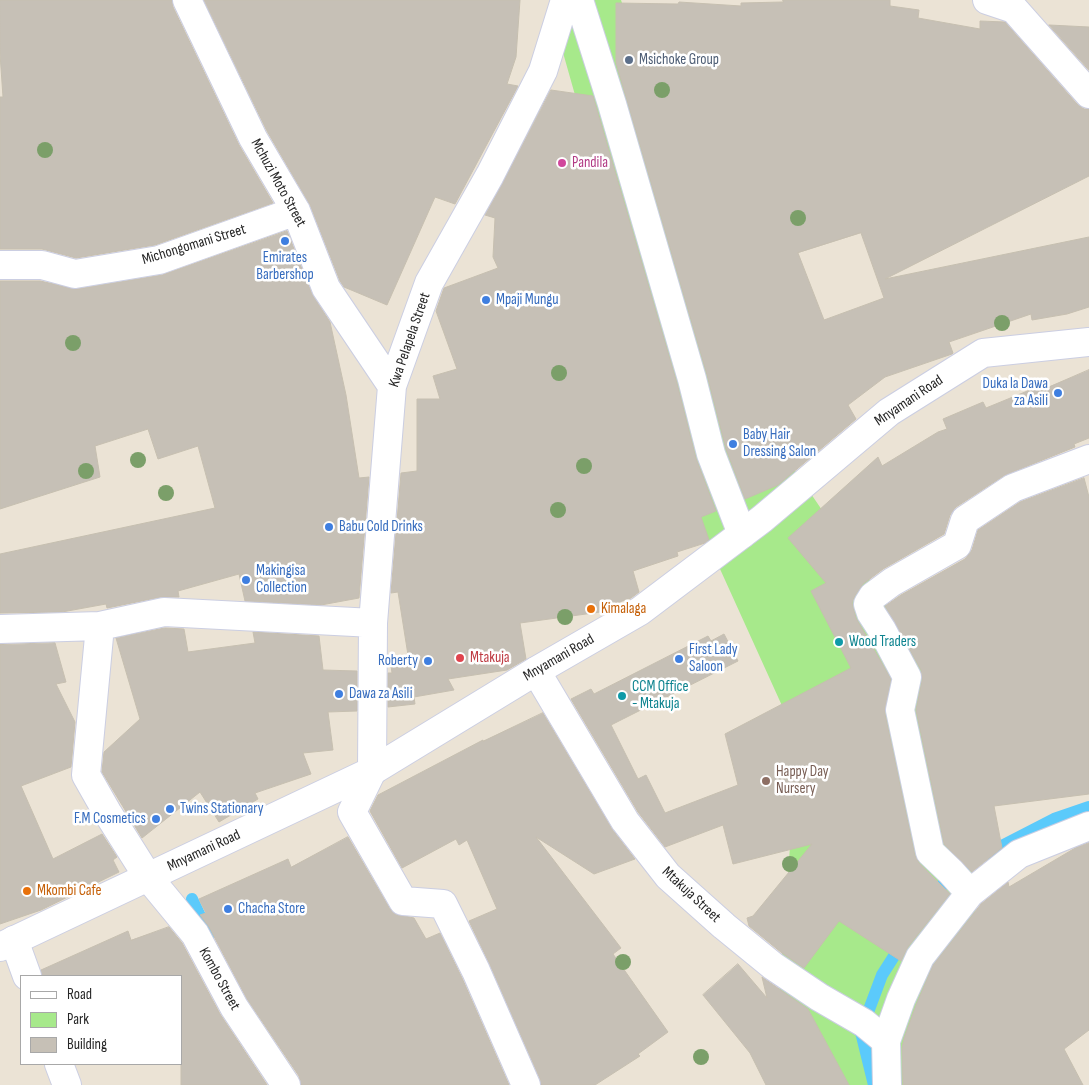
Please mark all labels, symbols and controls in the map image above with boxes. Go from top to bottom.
place label: Msichoke Group [639,51,719,69]
marker: Msichoke Group [623,54,635,66]
street label: Mchuzi Moto Street [246,136,310,230]
place label: Pandila [572,154,608,172]
marker: Pandila [556,157,568,169]
street label: Michongomani Street [140,221,248,269]
marker: Emirates Barbershop [279,235,291,247]
place label: Emirates Barbershop [256,249,314,284]
street label: Kwa Pelapela Street [385,290,435,390]
place label: Mpaji Mungu [496,291,559,309]
marker: Mpaji Mungu [480,294,492,306]
street label: Mnyamani Road [871,372,947,430]
place label: Duka la Dawa za Asili [983,375,1048,410]
marker: Duka la Dawa za Asili [1052,387,1064,399]
place label: Baby Hair Dressing Salon [743,426,816,461]
marker: Baby Hair Dressing Salon [727,438,739,450]
place label: Babu Cold Drinks [339,518,423,536]
marker: Babu Cold Drinks [323,521,335,533]
place label: Makingisa Collection [256,562,307,597]
marker: Makingisa Collection [240,574,252,586]
place label: Kimalaga [601,600,646,618]
marker: Kimalaga [585,603,597,615]
street label: Mnyamani Road [520,631,598,685]
place label: Wood Traders [849,633,916,651]
marker: Wood Traders [833,636,845,648]
place label: First Lady Saloon [689,641,737,676]
place label: Mtakuja [470,649,510,667]
place label: Roberty [378,652,418,670]
marker: Mtakuja [454,652,466,664]
marker: First Lady Saloon [673,653,685,665]
marker: Roberty [422,655,434,667]
place label: CCM Office - Mtakuja [632,678,689,713]
place label: Dawa za Asili [349,685,412,703]
marker: Dawa za Asili [333,688,345,700]
marker: CCM Office - Mtakuja [616,690,628,702]
place label: Happy Day Nursery [776,763,829,798]
marker: Happy Day Nursery [760,775,772,787]
place label: Twins Stationary [180,800,264,818]
marker: Twins Stationary [164,803,176,815]
place label: F.M Cosmetics [74,810,146,828]
marker: F.M Cosmetics [150,813,162,825]
street label: Mnyamani Road [165,826,243,876]
street label: Mtakuja Street [658,863,724,927]
place label: Mkombi Cafe [37,882,101,900]
marker: Mkombi Cafe [21,885,33,897]
place label: Chacha Store [238,900,305,918]
marker: Chacha Store [222,903,234,915]
street label: Kombo Street [194,945,244,1013]
legend [20,975,182,1065]
text: Road [67,985,92,1004]
text: Park [67,1010,89,1029]
text: Building [67,1035,107,1054]

